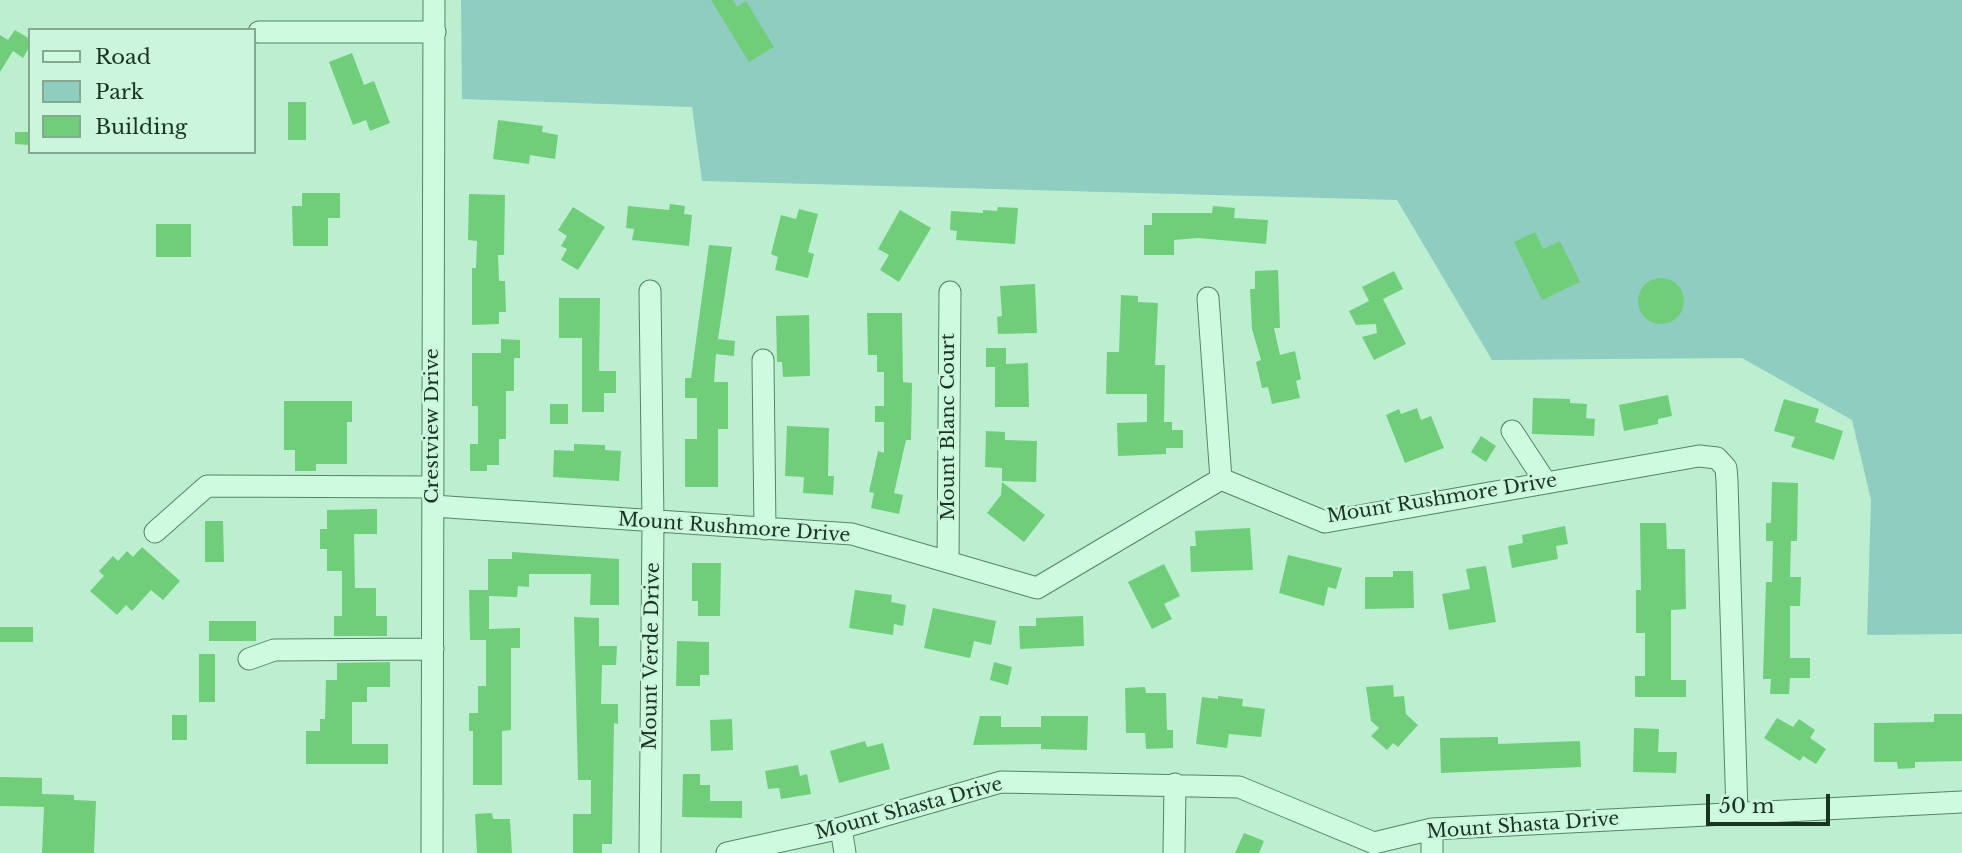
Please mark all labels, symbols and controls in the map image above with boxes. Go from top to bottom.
legend [28,28,256,154]
text: Road [95,44,151,70]
text: Park [95,79,144,105]
text: Building [95,114,187,140]
street label: Mount Blanc Court [938,333,960,521]
street label: Crestview Drive [422,348,444,504]
street label: Mount Rushmore Drive [1325,470,1559,528]
street label: Mount Rushmore Drive [617,509,851,547]
street label: Mount Verde Drive [639,562,665,750]
street label: Mount Shasta Drive [813,773,1005,845]
scale bar [1710,780,1834,824]
text: 50 m [1719,793,1774,819]
street label: Mount Shasta Drive [1426,808,1620,844]

